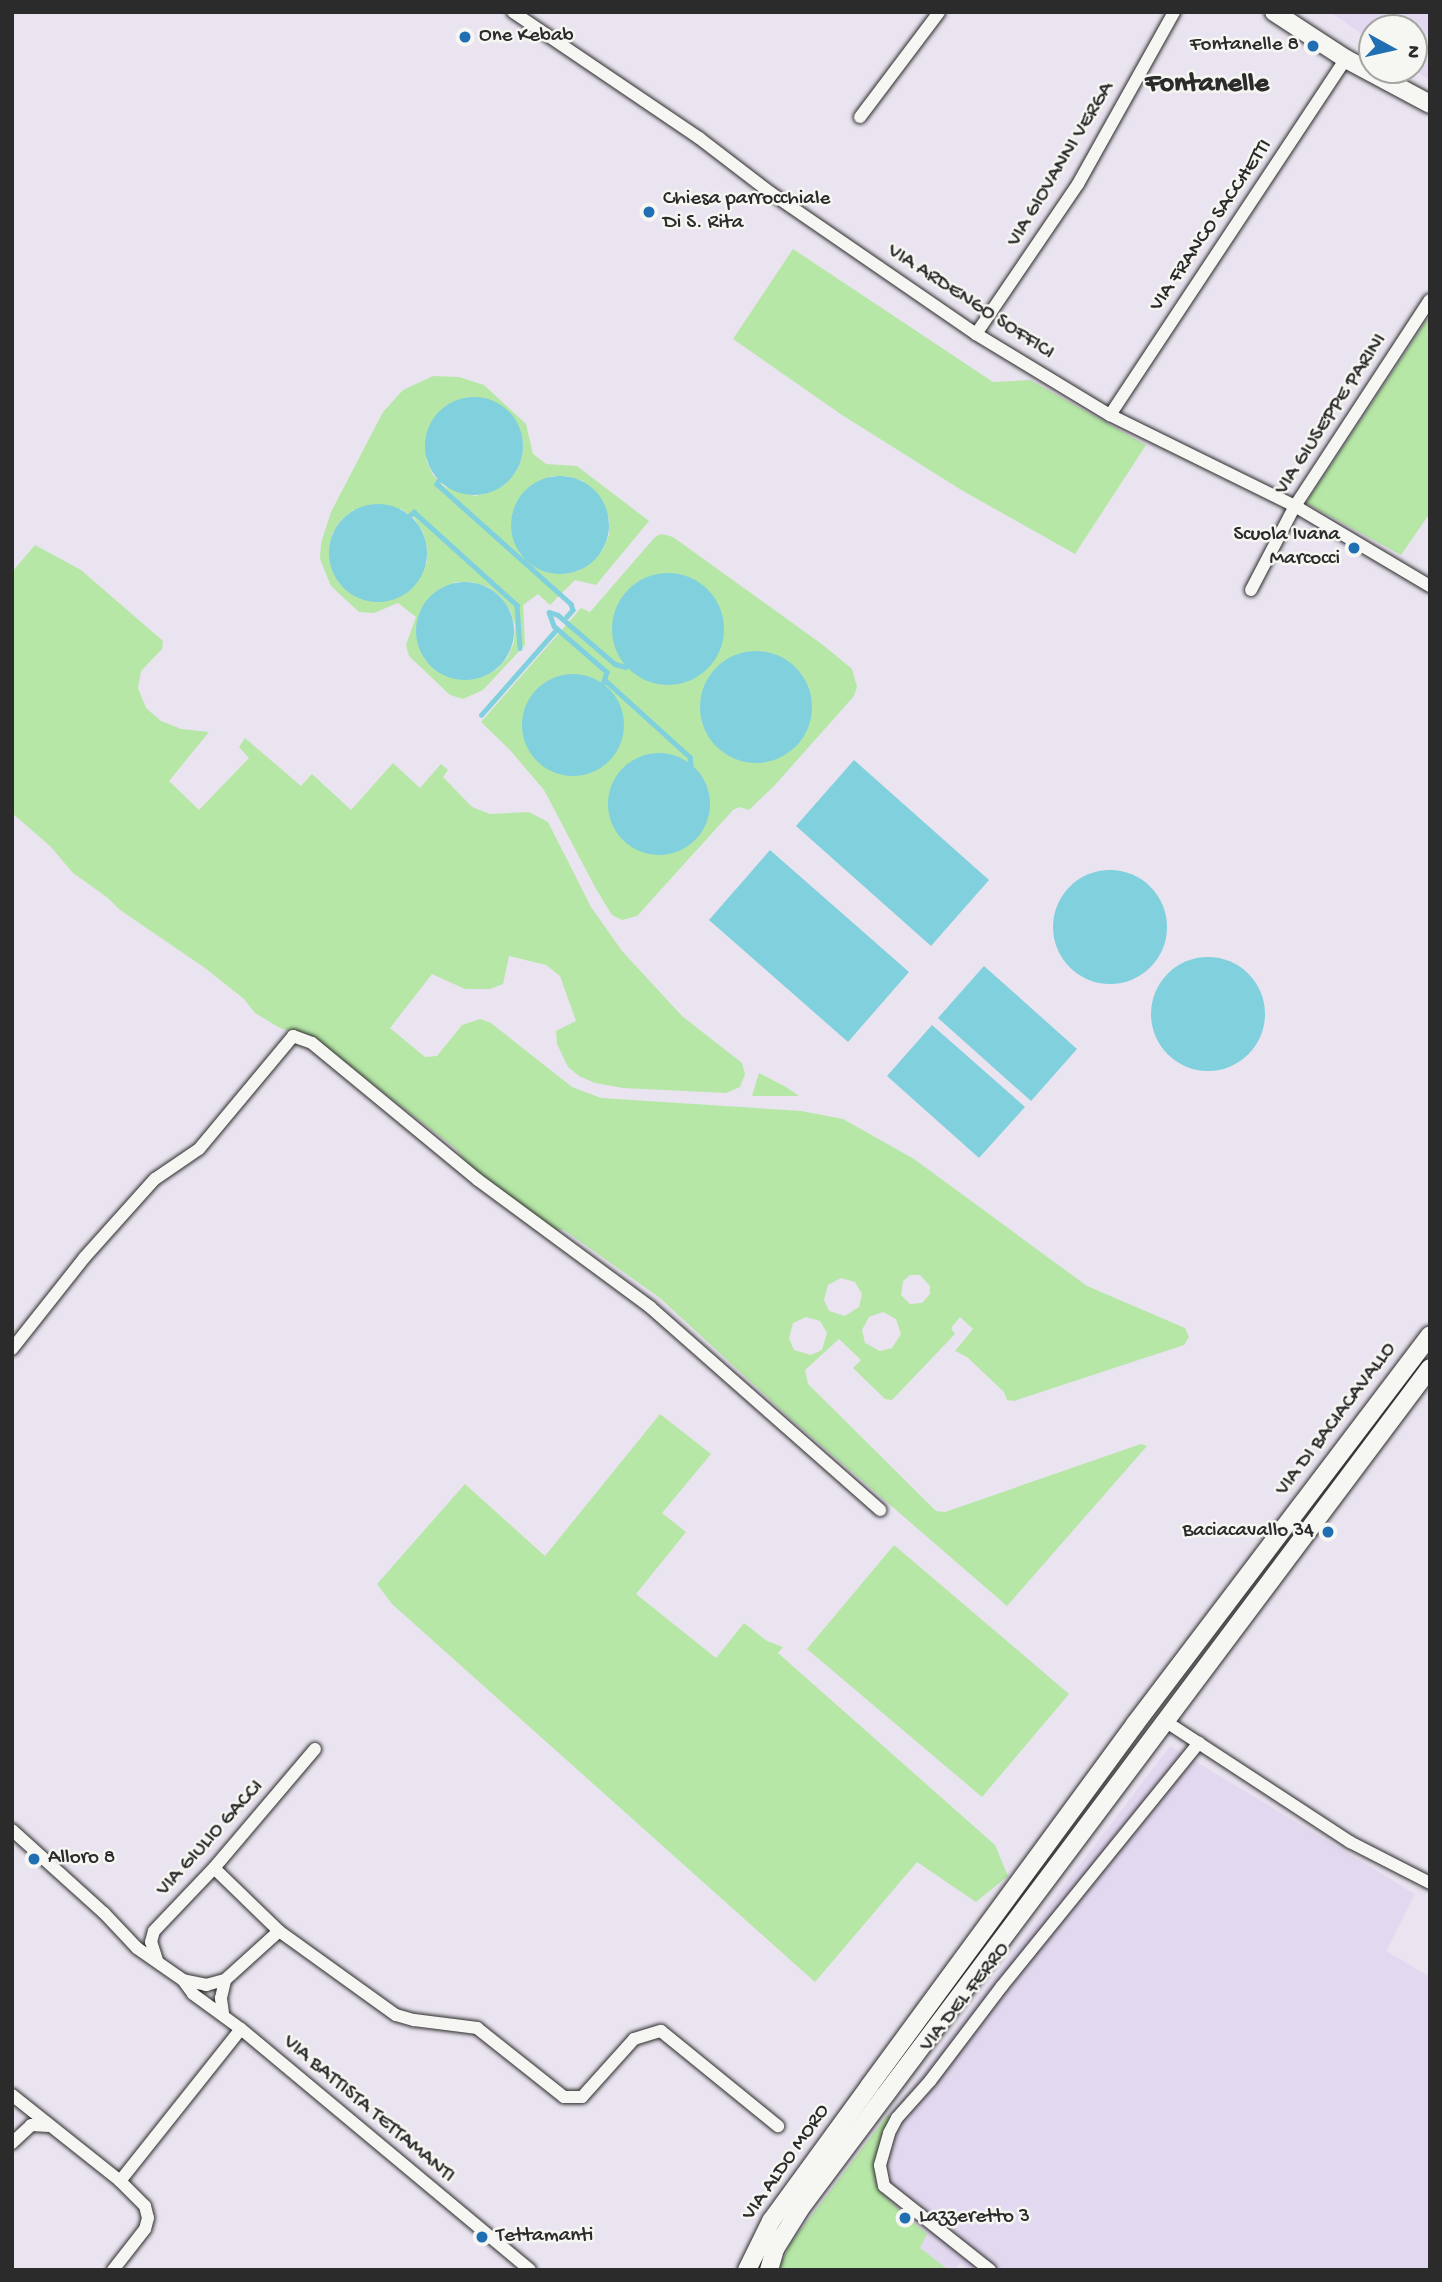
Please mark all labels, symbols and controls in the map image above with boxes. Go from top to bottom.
north arrow [1358,14,1428,84]
place label: One Kebab [479,24,574,50]
marker: One Kebab [457,29,473,45]
place label: Fontanelle 8 [1190,33,1299,59]
marker: Fontanelle 8 [1305,38,1321,54]
text: N [1400,44,1425,59]
district label: Fontanelle [1145,68,1269,102]
street label: VIA GIOVANNI VERGA [1003,78,1121,252]
street label: VIA FRANCO SACCHETTI [1145,135,1279,317]
place label: Chiesa parrocchiale Di S. Rita [663,187,830,237]
marker: Chiesa parrocchiale Di S. Rita [641,204,657,220]
street label: VIA ARDENGO SOFFICI [882,240,1058,366]
street label: VIA GIUSEPPE PARINI [1270,330,1394,500]
place label: Scuola Ivana Marcocci [1234,523,1340,573]
marker: Scuola Ivana Marcocci [1346,540,1362,556]
street label: VIA DI BACIACAVALLO [1271,1338,1403,1502]
place label: Baciacavallo 34 [1183,1519,1314,1545]
marker: Baciacavallo 34 [1320,1524,1336,1540]
street label: VIA GIULIO GACCI [152,1775,270,1903]
place label: Alloro 8 [48,1846,115,1872]
marker: Alloro 8 [26,1851,42,1867]
street label: VIA DEL FERRO [915,1938,1017,2058]
street label: VIA BATTISTA TETTAMANTI [277,2031,459,2189]
street label: VIA ALDO MORO [738,2100,836,2226]
place label: Lazzeretto 3 [919,2205,1030,2231]
marker: Lazzeretto 3 [897,2210,913,2226]
place label: Tettamanti [496,2224,593,2250]
marker: Tettamanti [474,2229,490,2245]

